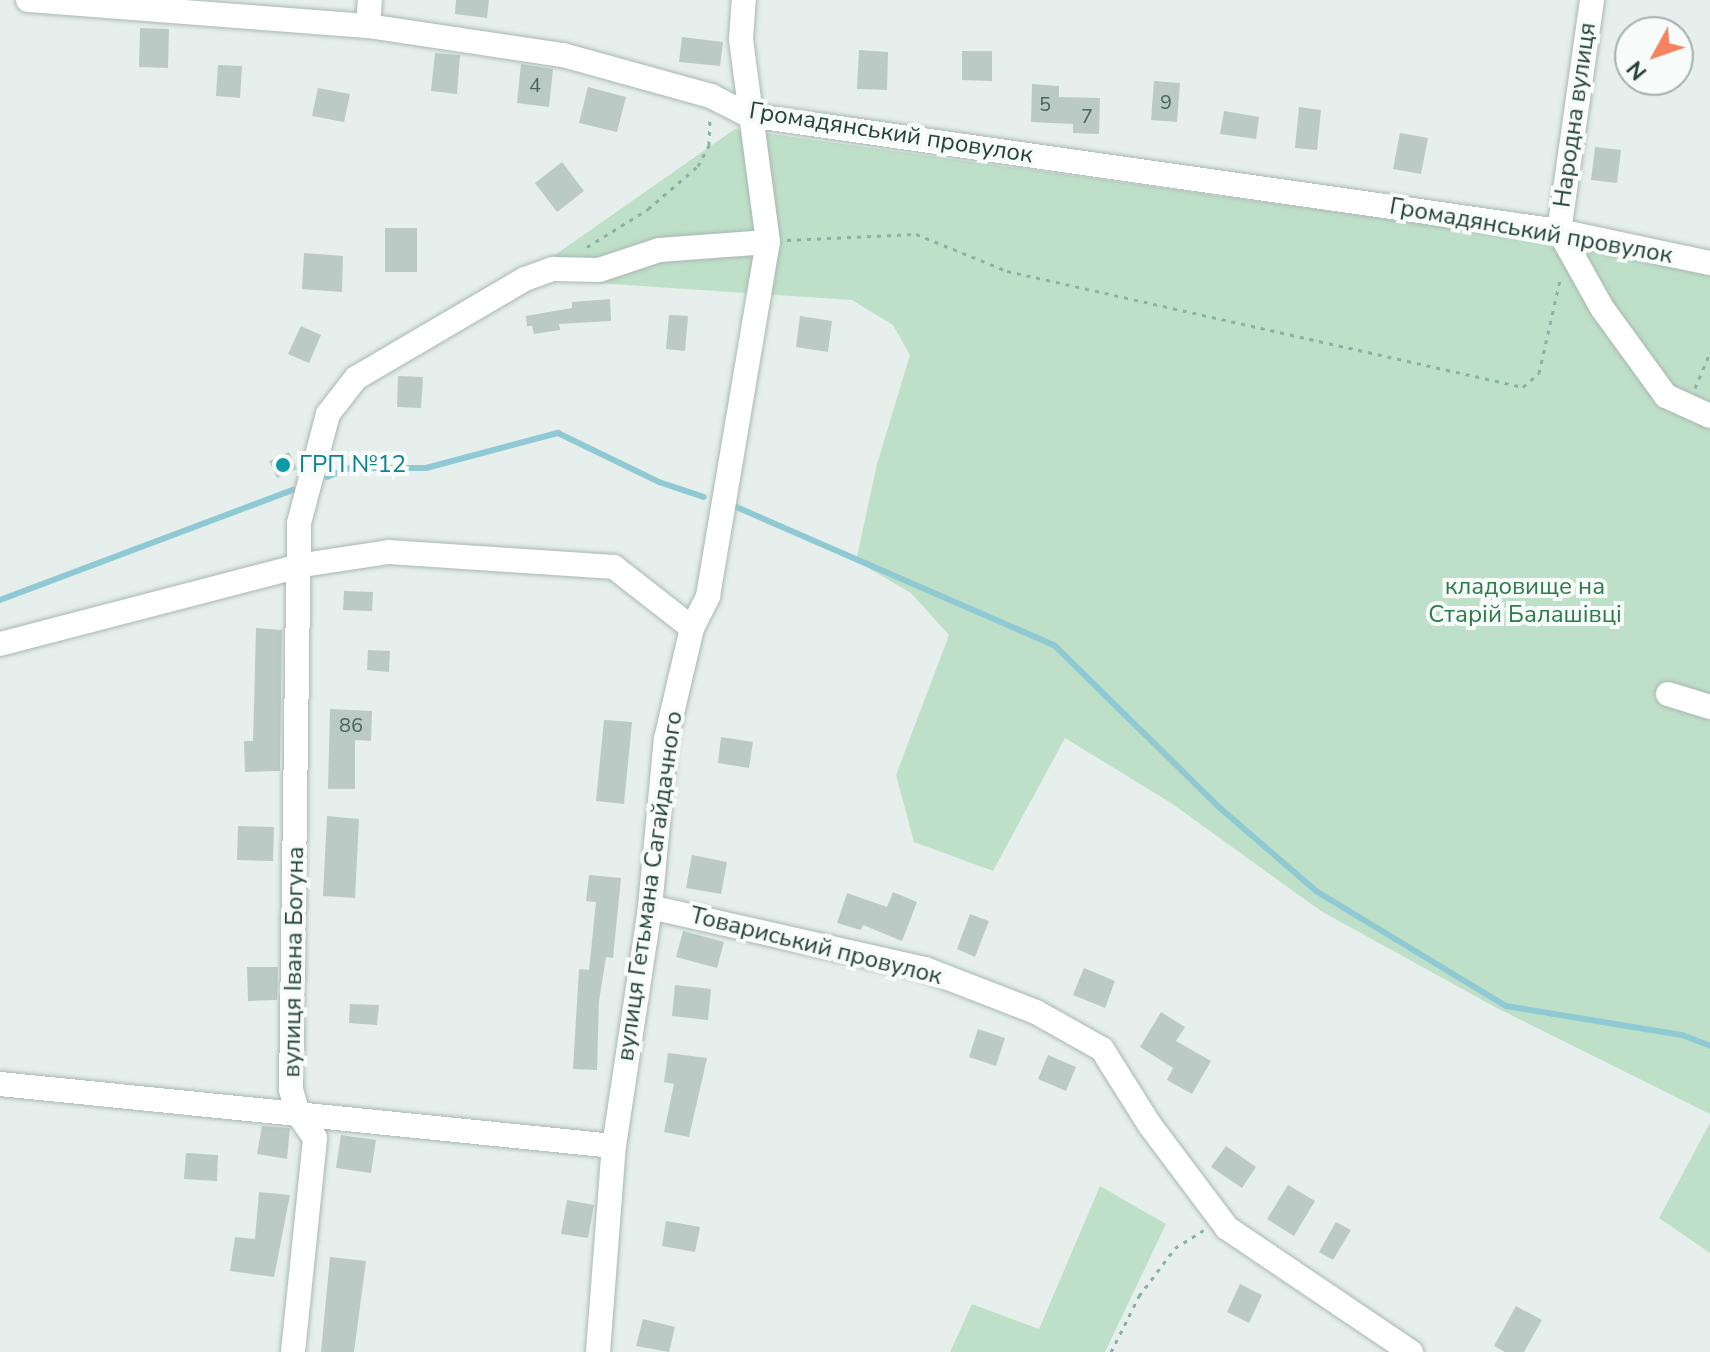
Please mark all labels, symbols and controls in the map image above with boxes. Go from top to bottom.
north arrow [1614,16,1694,96]
street label: Народна вулиця [1548,21,1602,209]
text: N [1620,54,1654,86]
house number: 4 [529,73,541,97]
house number: 9 [1160,90,1172,114]
house number: 5 [1039,92,1051,116]
street label: Громадянський провулок [747,96,1035,170]
house number: 7 [1081,104,1093,128]
street label: Громадянський провулок [1387,192,1675,270]
place label: ГРП №12 [299,451,406,479]
marker: ГРП №12 [274,456,292,474]
park label: кладовище на Старій Балашівці [1428,573,1622,629]
street label: вулиця Гетьмана Сагайдачного [611,709,689,1063]
house number: 86 [339,713,363,737]
street label: вулиця Івана Богуна [278,846,310,1078]
street label: Товариський провулок [687,901,945,991]

